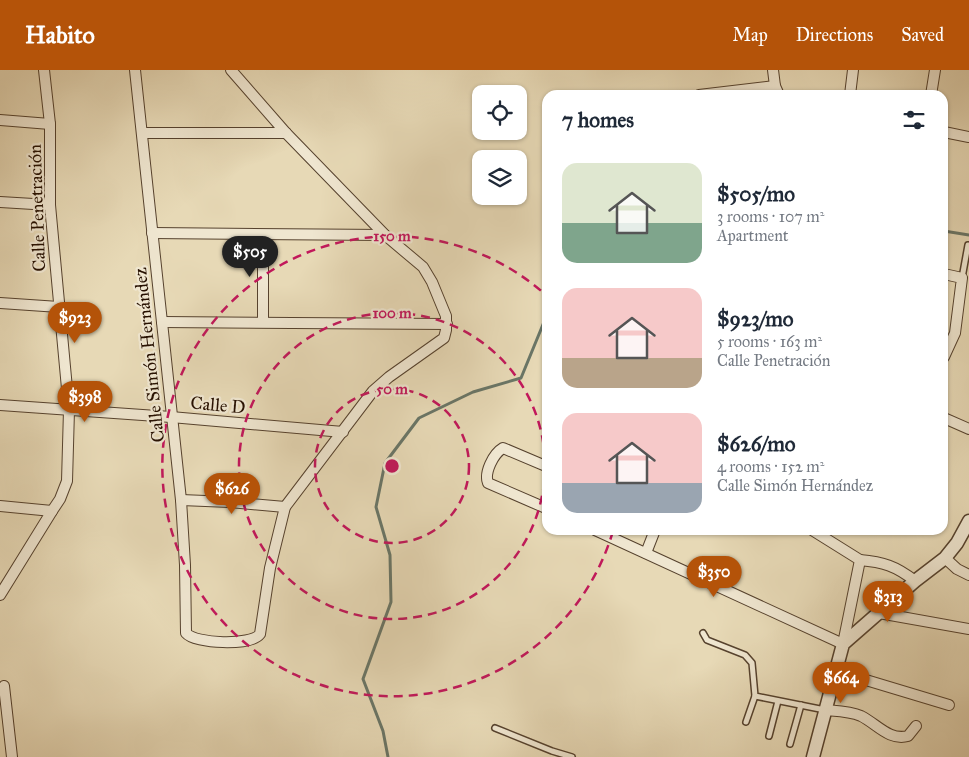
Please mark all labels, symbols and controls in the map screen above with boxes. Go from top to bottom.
text: Habito [25,20,95,50]
text: Map [732,24,768,46]
text: Directions [796,24,873,46]
text: Saved [901,24,944,46]
map controls [472,85,527,205]
button: locate [472,85,527,140]
icon: filters [900,106,928,134]
text: 7 homes [562,107,634,133]
street label: Calle Penetración [24,144,50,272]
button: layers [472,150,527,205]
text: $505/mo [717,181,795,207]
icon: home [602,183,662,243]
text: 3 rooms · 107 m² [717,207,824,226]
text: Apartment [717,226,789,245]
text: 150 m [373,227,411,245]
pin: $505 [220,236,280,278]
text: $505 [233,242,267,261]
street label: Calle Simón Hernández [129,266,169,444]
pin: $923 [45,302,105,344]
text: 100 m [372,304,412,322]
text: $923/mo [717,306,794,332]
text: $923 [59,308,91,327]
icon: home [602,308,662,368]
text: 5 rooms · 163 m² [717,332,822,351]
text: Calle Penetración [717,351,830,370]
pin: $398 [55,380,115,423]
text: 50 m [376,380,408,398]
text: $398 [68,387,102,406]
street label: Calle D [190,392,246,418]
text: $626/mo [717,431,795,457]
icon: home [602,433,662,493]
centre of rings [383,457,401,475]
text: 4 rooms · 152 m² [717,457,824,476]
pin: $626 [202,472,262,515]
text: Calle Simón Hernández [717,476,873,495]
text: $626 [215,479,249,498]
pin: $350 [684,556,744,598]
text: $350 [698,562,730,581]
pin: $313 [858,580,918,623]
text: $313 [874,587,902,606]
pin: $664 [811,662,871,704]
text: $664 [824,668,858,687]

